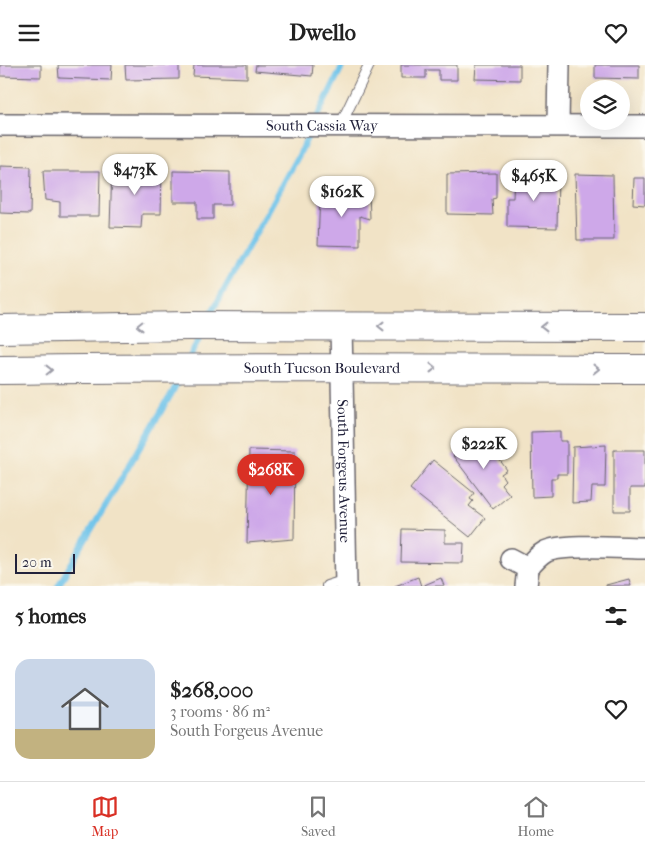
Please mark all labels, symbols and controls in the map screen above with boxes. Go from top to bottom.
icon: menu [15,19,43,47]
icon: heart [602,19,630,47]
text: Dwello [289,20,356,46]
map controls [580,80,630,130]
button: layers [580,80,630,130]
street label: South Cassia Way [266,116,379,135]
pin: $473K [100,153,170,196]
pin: $465K [499,159,569,202]
text: $473K [113,160,157,179]
text: $465K [511,166,557,185]
pin: $162K [307,175,377,218]
text: $162K [321,182,363,201]
one-way arrow [135,321,143,332]
one-way arrow [377,321,385,331]
one-way arrow [540,322,548,332]
street label: South Tucson Boulevard [244,359,401,377]
one-way arrow [430,363,438,373]
one-way arrow [592,364,600,374]
one-way arrow [45,365,53,375]
street label: South Forgeus Avenue [333,399,354,544]
pin: $222K [449,427,519,470]
text: $222K [461,434,507,453]
pin: $268K [236,453,306,496]
text: $268K [248,460,294,479]
scale bar [15,551,75,574]
text: 20 m [22,554,52,571]
icon: filters [602,602,630,630]
text: 5 homes [15,604,86,628]
text: $268,000 [170,678,253,702]
icon: home [55,679,115,739]
icon: heart [602,695,630,723]
text: 3 rooms · 86 m² [170,702,270,721]
text: South Forgeus Avenue [170,721,323,740]
tab: Map [91,793,119,840]
tab: Saved [301,793,336,840]
tab: Home [518,793,554,840]

